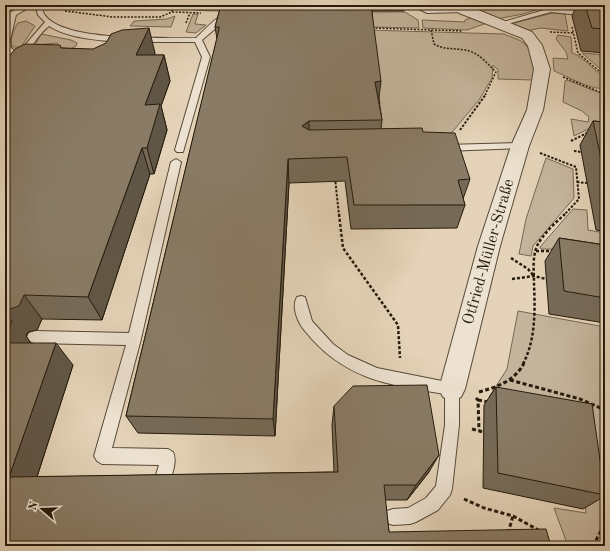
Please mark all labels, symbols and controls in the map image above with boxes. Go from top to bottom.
street label: Otfried-Müller-Straße [461,177,517,327]
north arrow [22,489,62,529]
text: N [27,500,41,512]

